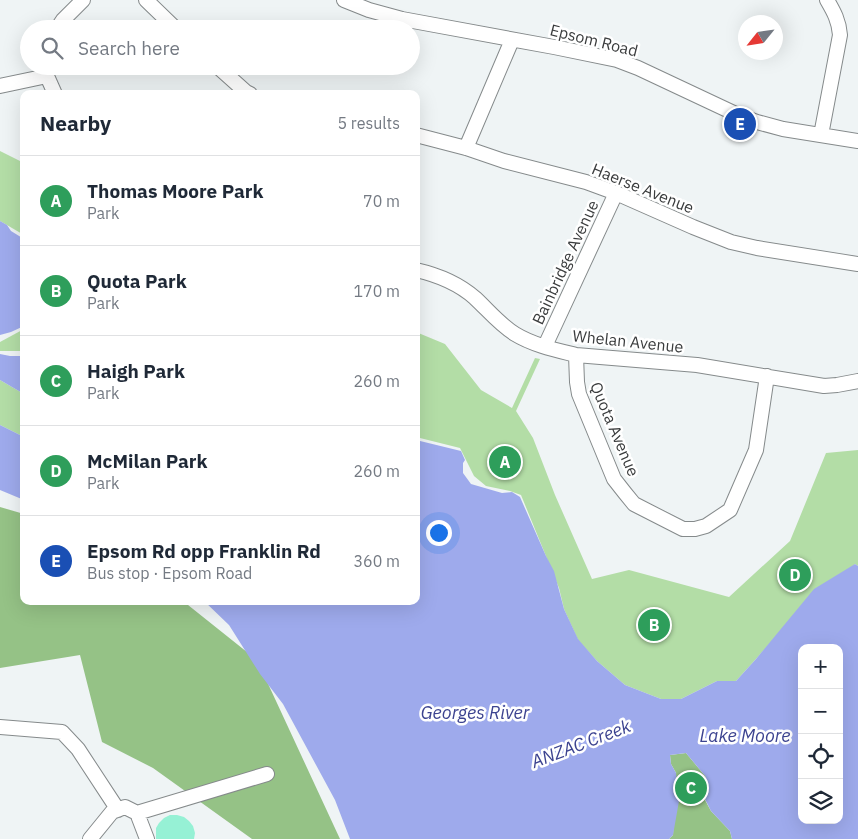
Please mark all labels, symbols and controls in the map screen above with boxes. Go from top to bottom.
north arrow [738,15,783,60]
street label: Epsom Road [548,19,640,61]
search box [20,20,420,75]
icon: search [38,34,66,62]
text: Search here [78,36,180,60]
pin: E [724,105,756,143]
text: Nearby [40,109,111,137]
text: 5 results [337,113,400,133]
street label: Haerse Avenue [589,158,697,218]
text: Thomas Moore Park [87,179,263,203]
text: A [51,191,61,211]
text: 70 m [363,191,400,211]
street label: Bainbridge Avenue [527,196,603,327]
text: Park [87,203,119,223]
text: Quota Park [87,269,187,293]
text: B [51,281,61,301]
text: 170 m [353,281,400,301]
text: Park [87,293,119,313]
street label: Whelan Avenue [572,325,685,357]
text: Haigh Park [87,359,185,383]
text: C [51,371,61,391]
text: 260 m [353,371,400,391]
street label: Quota Avenue [586,379,644,479]
text: Park [87,383,119,403]
pin: A [489,443,521,481]
text: McMilan Park [87,449,207,473]
text: D [50,461,62,481]
text: 260 m [353,461,400,481]
text: Park [87,473,119,493]
your location [426,520,452,546]
text: Epsom Rd opp Franklin Rd [87,539,321,563]
text: E [51,551,61,571]
text: 360 m [353,551,400,571]
pin: D [779,556,811,594]
text: Bus stop · Epsom Road [87,563,252,583]
pin: B [638,606,670,644]
map controls [798,644,843,824]
button: + [798,644,843,689]
button: − [798,689,843,734]
water label: Georges River [421,701,530,724]
water label: ANZAC Creek [527,714,634,773]
water label: Lake Moore [700,724,790,747]
button: locate [798,734,843,779]
pin: C [675,769,707,807]
button: layers [798,779,843,824]

